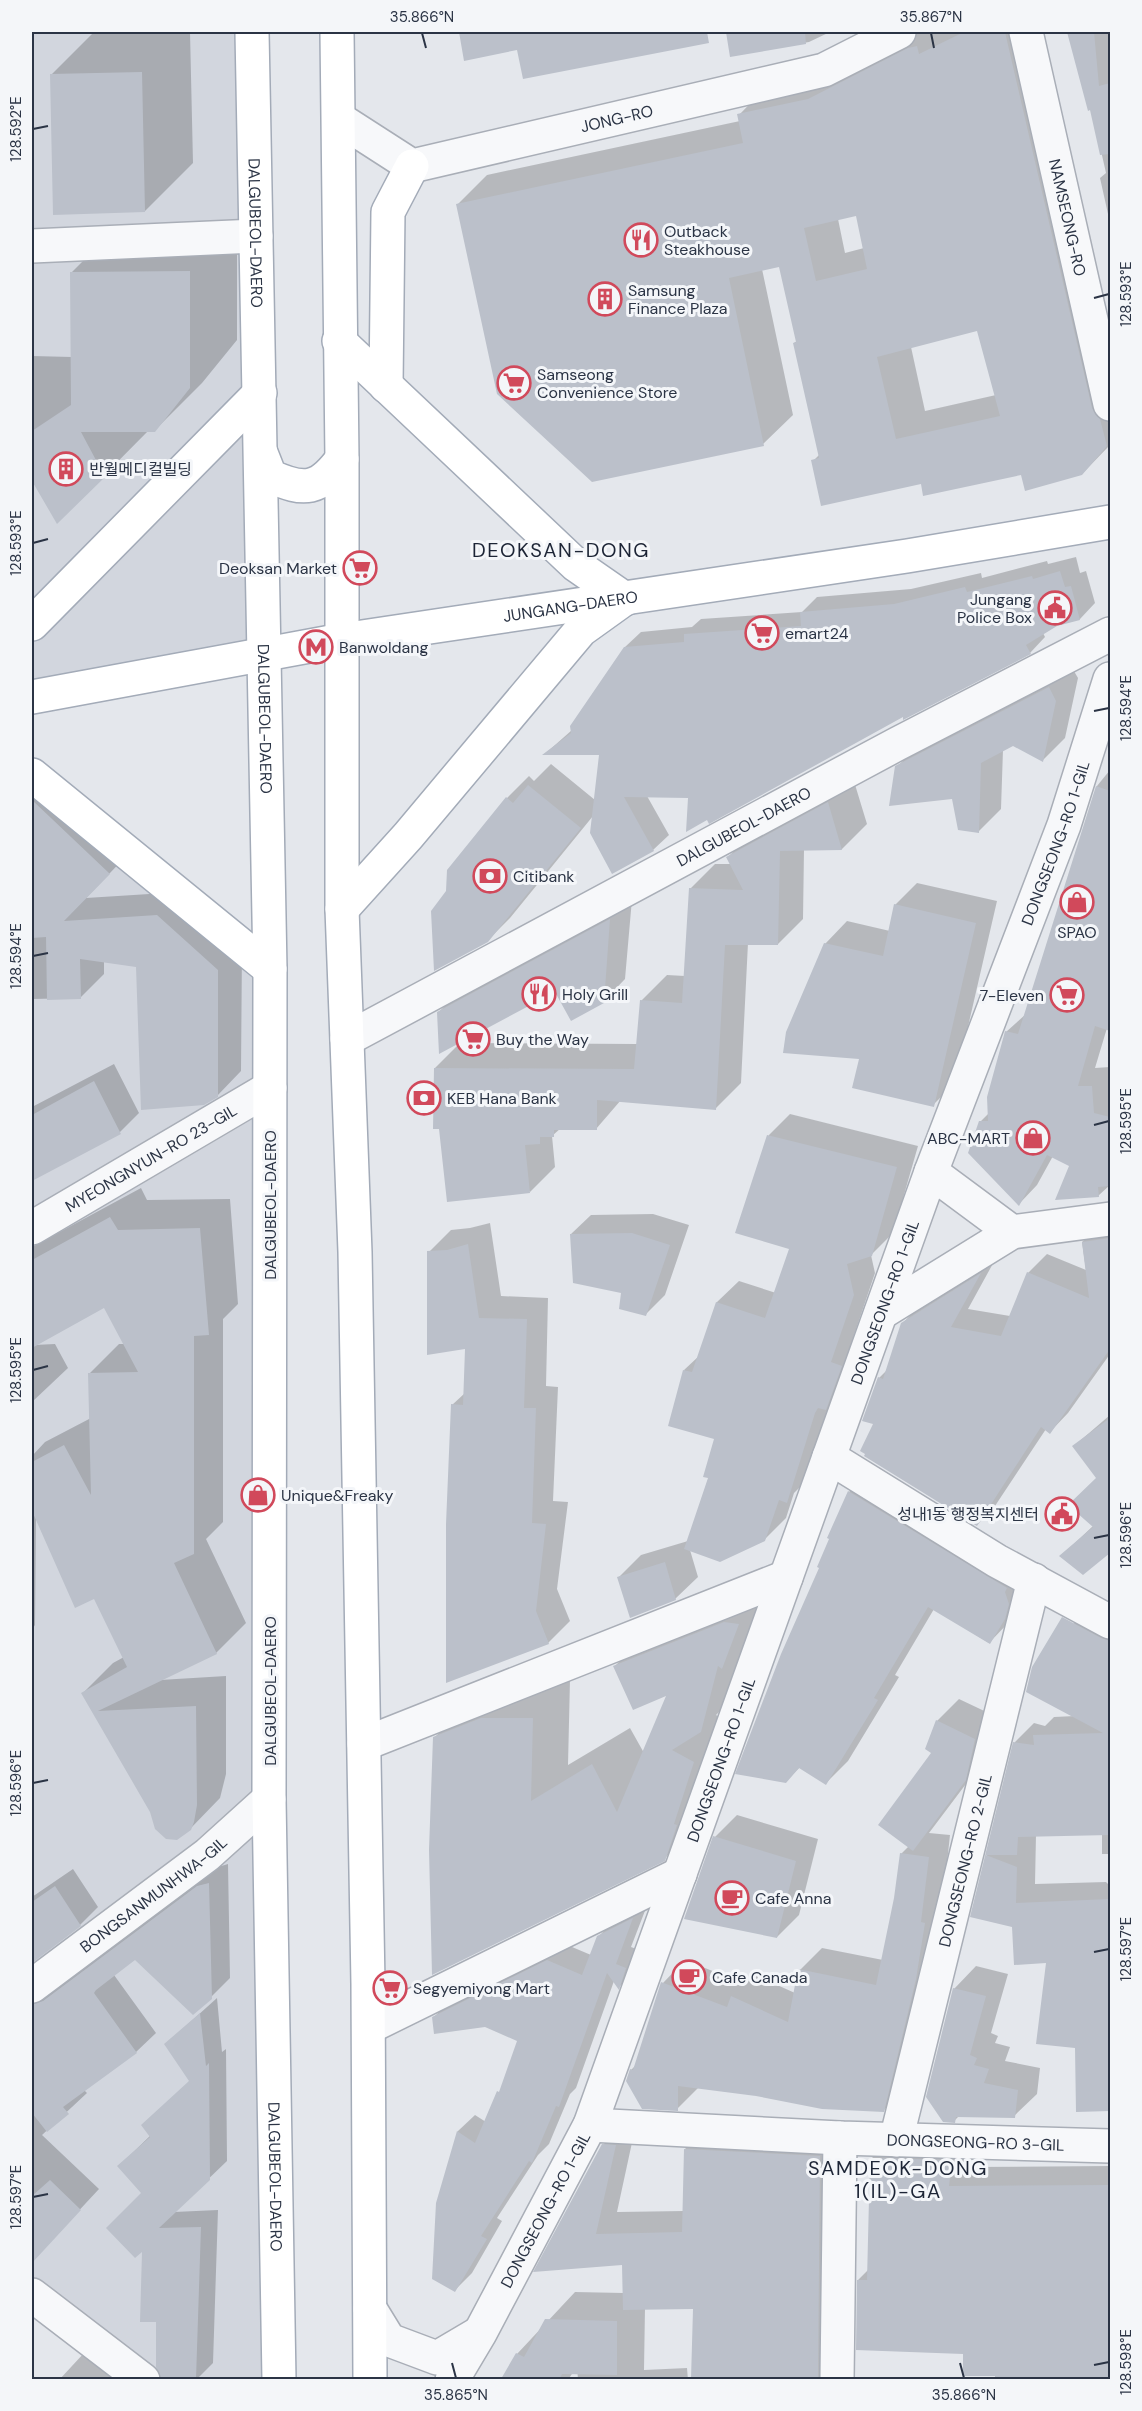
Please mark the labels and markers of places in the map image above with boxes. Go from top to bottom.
place label: Outback Steakhouse [664,221,750,260]
restaurant icon: Outback Steakhouse [623,222,659,258]
place label: Samsung Finance Plaza [628,280,728,319]
building icon: Samsung Finance Plaza [587,281,623,317]
place label: Samseong Convenience Store [537,364,677,403]
supermarket icon: Samseong Convenience Store [496,365,532,401]
building icon: 반월메디컬빌딩 [48,451,84,487]
place label: 반월메디컬빌딩 [89,459,192,480]
supermarket icon: Deoksan Market [342,550,378,586]
place label: Deoksan Market [219,558,337,579]
place label: Jungang Police Box [957,589,1032,628]
public building icon: Jungang Police Box [1037,590,1073,626]
supermarket icon: emart24 [744,615,780,651]
place label: emart24 [785,623,849,644]
metro station icon: Banwoldang [298,629,334,665]
place label: Banwoldang [339,637,428,658]
bank icon: Citibank [472,858,508,894]
place label: Citibank [513,866,574,887]
shop icon: SPAO [1059,884,1095,920]
place label: SPAO [1057,922,1097,943]
restaurant icon: Holy Grill [521,976,557,1012]
supermarket icon: 7-Eleven [1049,977,1085,1013]
place label: Holy Grill [562,984,628,1005]
place label: 7-Eleven [980,985,1044,1006]
supermarket icon: Buy the Way [455,1021,491,1057]
place label: Buy the Way [496,1029,589,1050]
bank icon: KEB Hana Bank [406,1080,442,1116]
place label: KEB Hana Bank [447,1088,557,1109]
shop icon: ABC-MART [1015,1120,1051,1156]
place label: ABC-MART [927,1128,1010,1149]
shop icon: Unique&Freaky [240,1477,276,1513]
place label: Unique&Freaky [281,1485,394,1506]
public building icon: 성내1동 행정복지센터 [1044,1496,1080,1532]
place label: 성내1동 행정복지센터 [897,1504,1039,1525]
cafe icon: Cafe Anna [714,1880,750,1916]
place label: Cafe Anna [755,1888,831,1909]
cafe icon: Cafe Canada [671,1959,707,1995]
place label: Cafe Canada [712,1967,807,1988]
supermarket icon: Segyemiyong Mart [372,1970,408,2006]
place label: Segyemiyong Mart [413,1978,550,1999]

